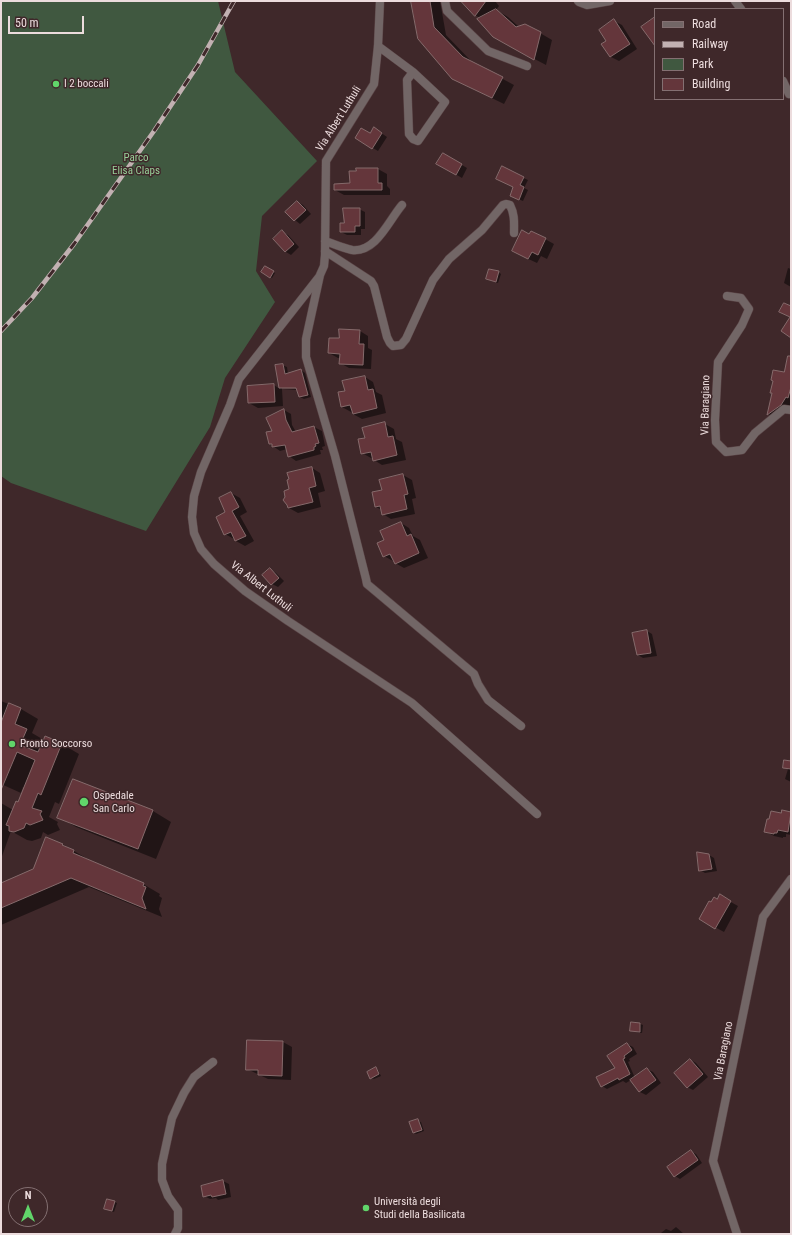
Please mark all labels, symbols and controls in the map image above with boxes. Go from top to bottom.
scale bar [10,8,86,34]
legend [654,8,784,100]
text: 50 m [15,16,39,30]
text: Road [692,17,716,31]
text: Railway [692,37,728,51]
text: Park [692,57,713,71]
place label: I 2 boccali [64,77,109,91]
text: Building [692,77,730,91]
marker: I 2 boccali [51,79,61,89]
street label: Via Albert Luthuli [314,84,364,154]
park label: Parco Elisa Claps [112,151,160,177]
street label: Via Baragiano [699,375,713,435]
street label: Via Albert Luthuli [228,559,294,615]
place label: Pronto Soccorso [20,737,92,751]
marker: Pronto Soccorso [7,739,17,749]
place label: Ospedale San Carlo [93,789,135,815]
marker: Ospedale San Carlo [78,796,90,808]
street label: Via Baragiano [712,1020,736,1082]
north arrow [8,1187,48,1227]
text: N [25,1189,31,1202]
place label: Università degli Studi della Basilicata [374,1195,465,1221]
marker: Università degli Studi della Basilicata [361,1203,371,1213]

